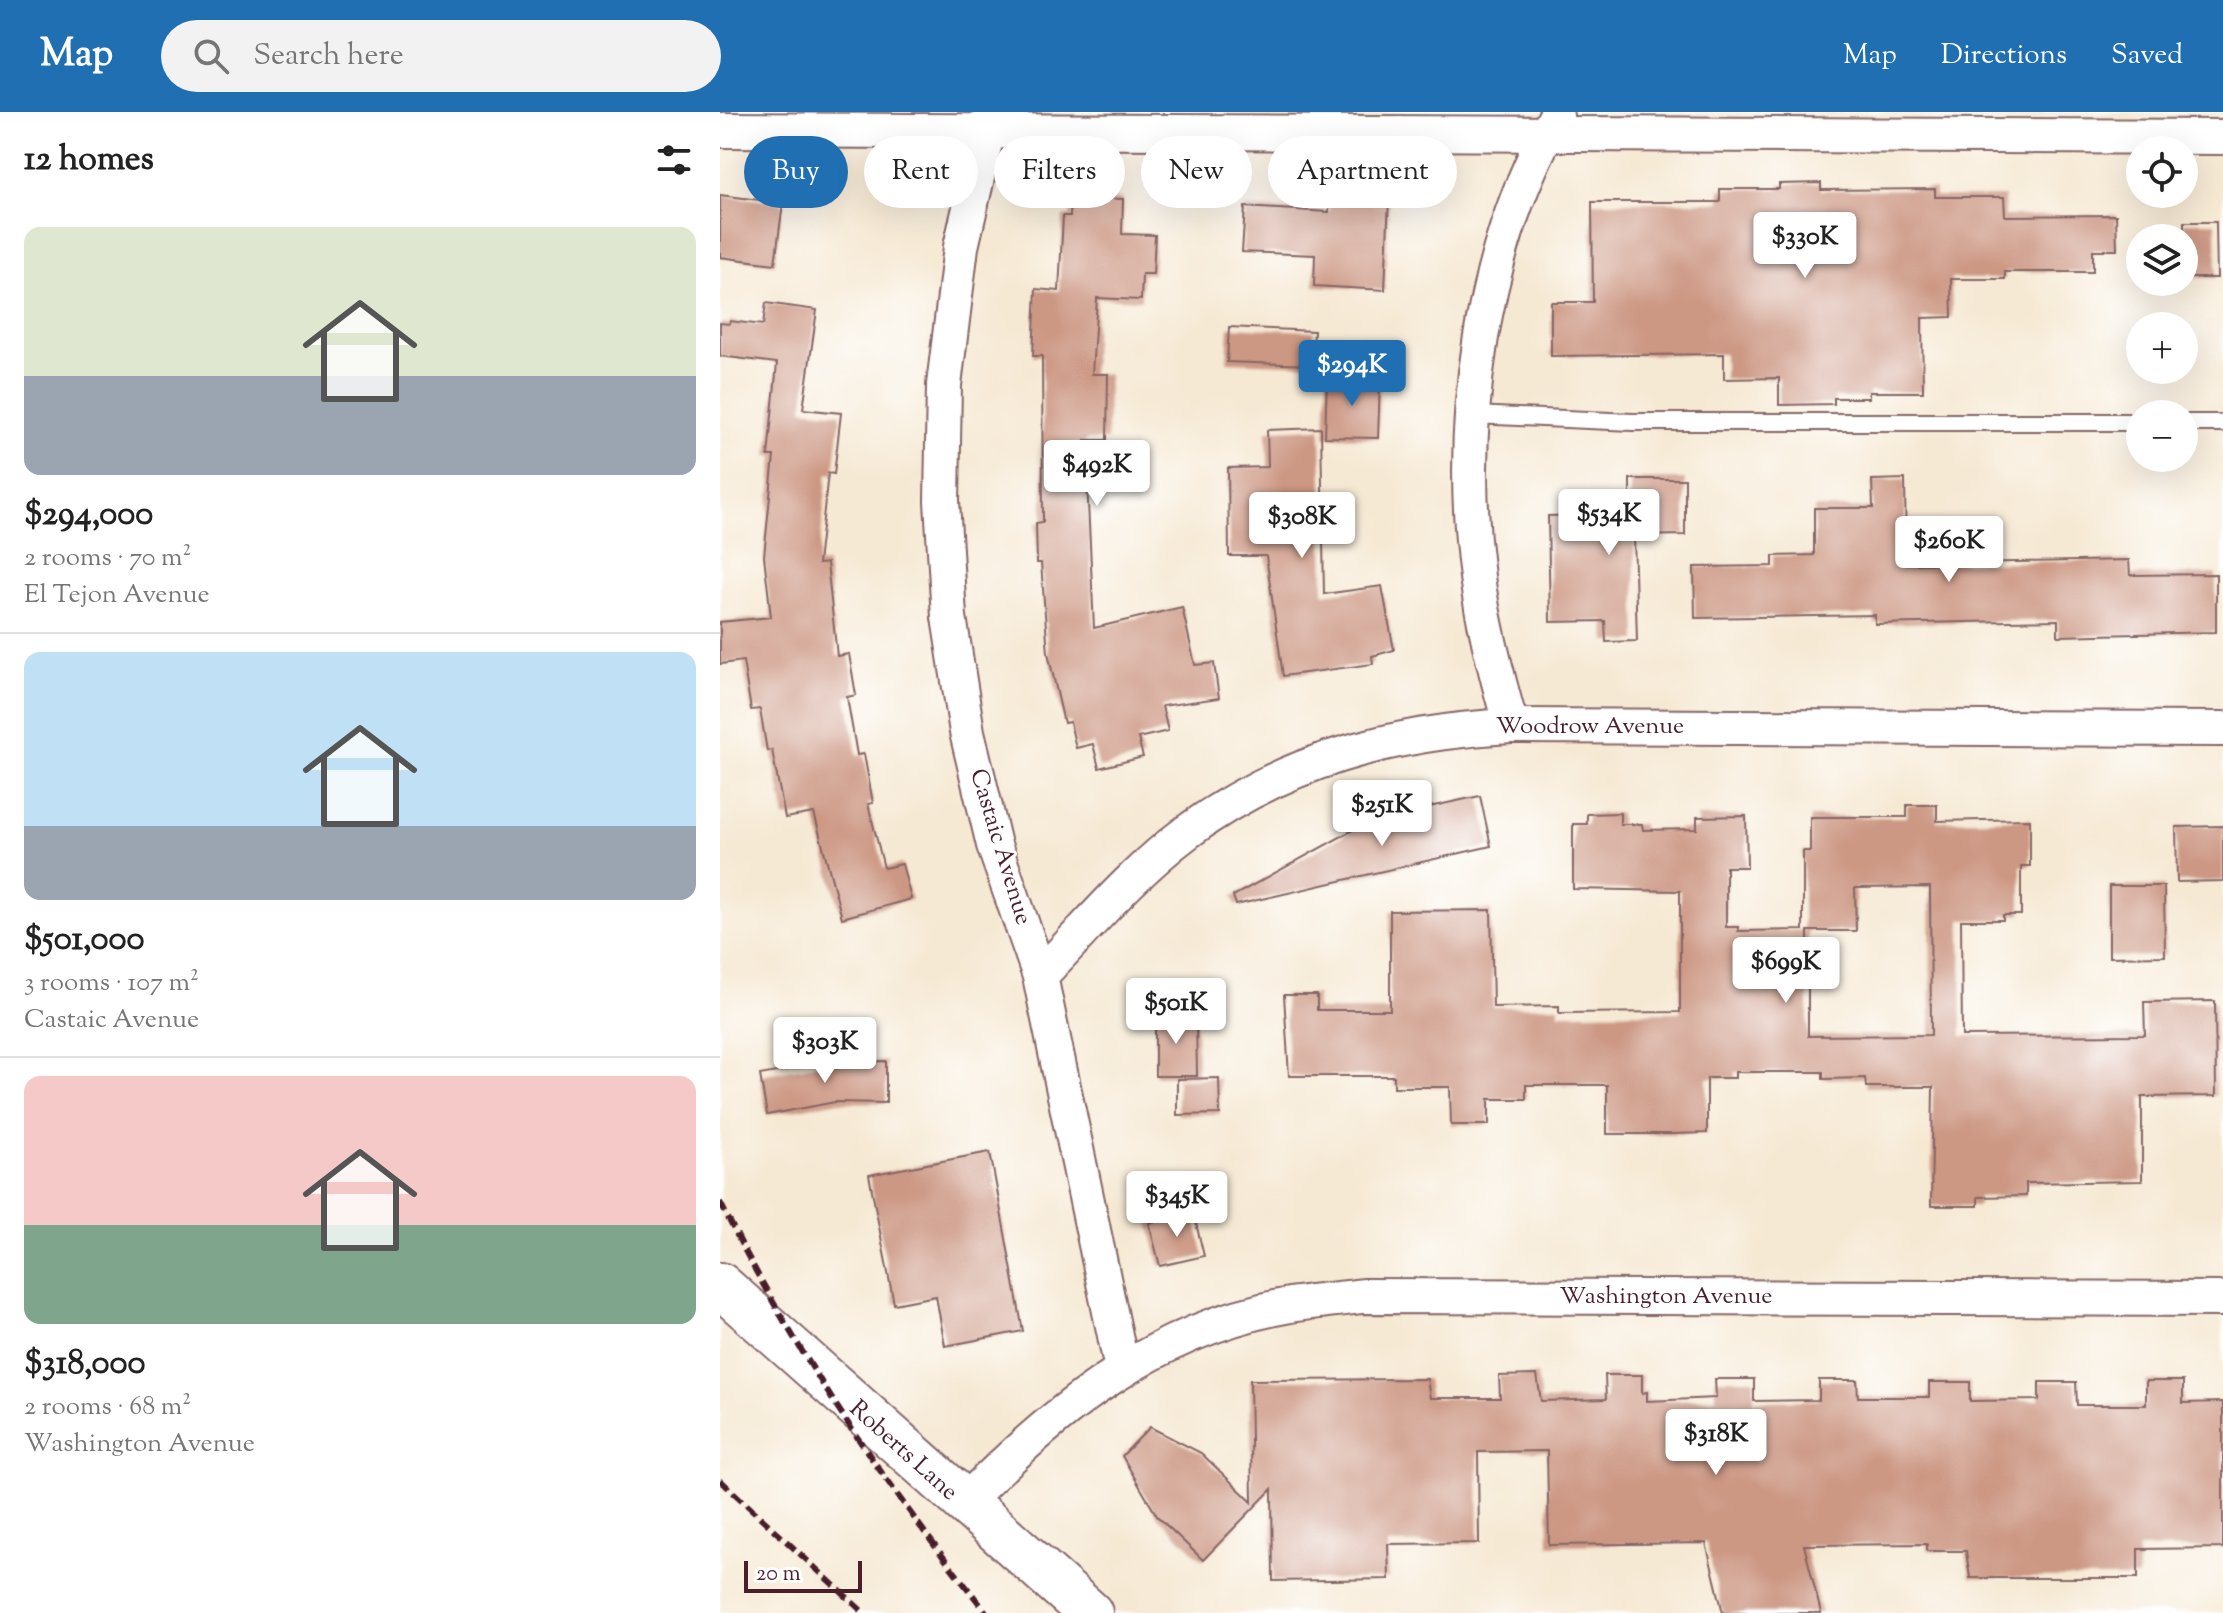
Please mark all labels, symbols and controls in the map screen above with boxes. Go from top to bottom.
search box [161,20,721,92]
text: Map [40,29,113,83]
icon: search [189,34,233,78]
text: Search here [253,35,404,78]
text: Map [1843,36,1897,76]
text: Directions [1941,36,2067,76]
text: Saved [2111,36,2183,76]
text: 12 homes [24,136,154,185]
chip: Buy [744,136,848,208]
chip: Rent [864,136,978,208]
chip: Filters [994,136,1125,208]
chip: New [1141,136,1252,208]
chip: Apartment [1268,136,1457,208]
map controls [2126,136,2198,472]
button: locate [2126,136,2198,208]
icon: filters [652,138,696,182]
pin: $330K [1749,212,1861,280]
text: $330K [1771,219,1839,256]
button: layers [2126,224,2198,296]
icon: home [288,279,432,423]
button: + [2126,312,2198,384]
pin: $294K [1296,340,1408,408]
text: $294K [1317,347,1387,384]
button: − [2126,400,2198,472]
pin: $492K [1041,440,1153,508]
text: $492K [1062,447,1132,484]
pin: $534K [1553,489,1665,557]
text: $294,000 [24,491,153,540]
pin: $308K [1246,492,1358,560]
text: $534K [1576,496,1642,533]
text: $308K [1267,499,1337,536]
pin: $260K [1893,516,2005,584]
text: $260K [1913,523,1985,560]
text: 2 rooms · 70 m² [24,540,191,577]
text: El Tejon Avenue [24,577,210,614]
icon: home [288,704,432,848]
street label: Woodrow Avenue [1496,710,1684,744]
street label: Castaic Avenue [960,765,1040,929]
pin: $251K [1326,780,1438,848]
text: $251K [1351,787,1413,824]
text: $501,000 [24,916,144,965]
pin: $699K [1730,937,1842,1005]
text: $699K [1751,944,1821,981]
text: 3 rooms · 107 m² [24,965,199,1002]
pin: $501K [1120,978,1232,1046]
text: $501K [1144,985,1208,1022]
text: Castaic Avenue [24,1002,199,1039]
pin: $303K [769,1017,881,1085]
text: $303K [791,1024,859,1061]
icon: home [288,1128,432,1272]
pin: $345K [1121,1171,1233,1239]
text: $345K [1144,1178,1210,1215]
street label: Washington Avenue [1559,1280,1773,1314]
text: $318,000 [24,1340,146,1389]
text: 2 rooms · 68 m² [24,1389,191,1426]
street label: Roberts Lane [841,1393,965,1509]
pin: $318K [1660,1409,1772,1477]
text: $318K [1683,1416,1749,1453]
text: Washington Avenue [24,1426,255,1463]
scale bar [744,1557,862,1593]
text: 20 m [756,1559,801,1591]

